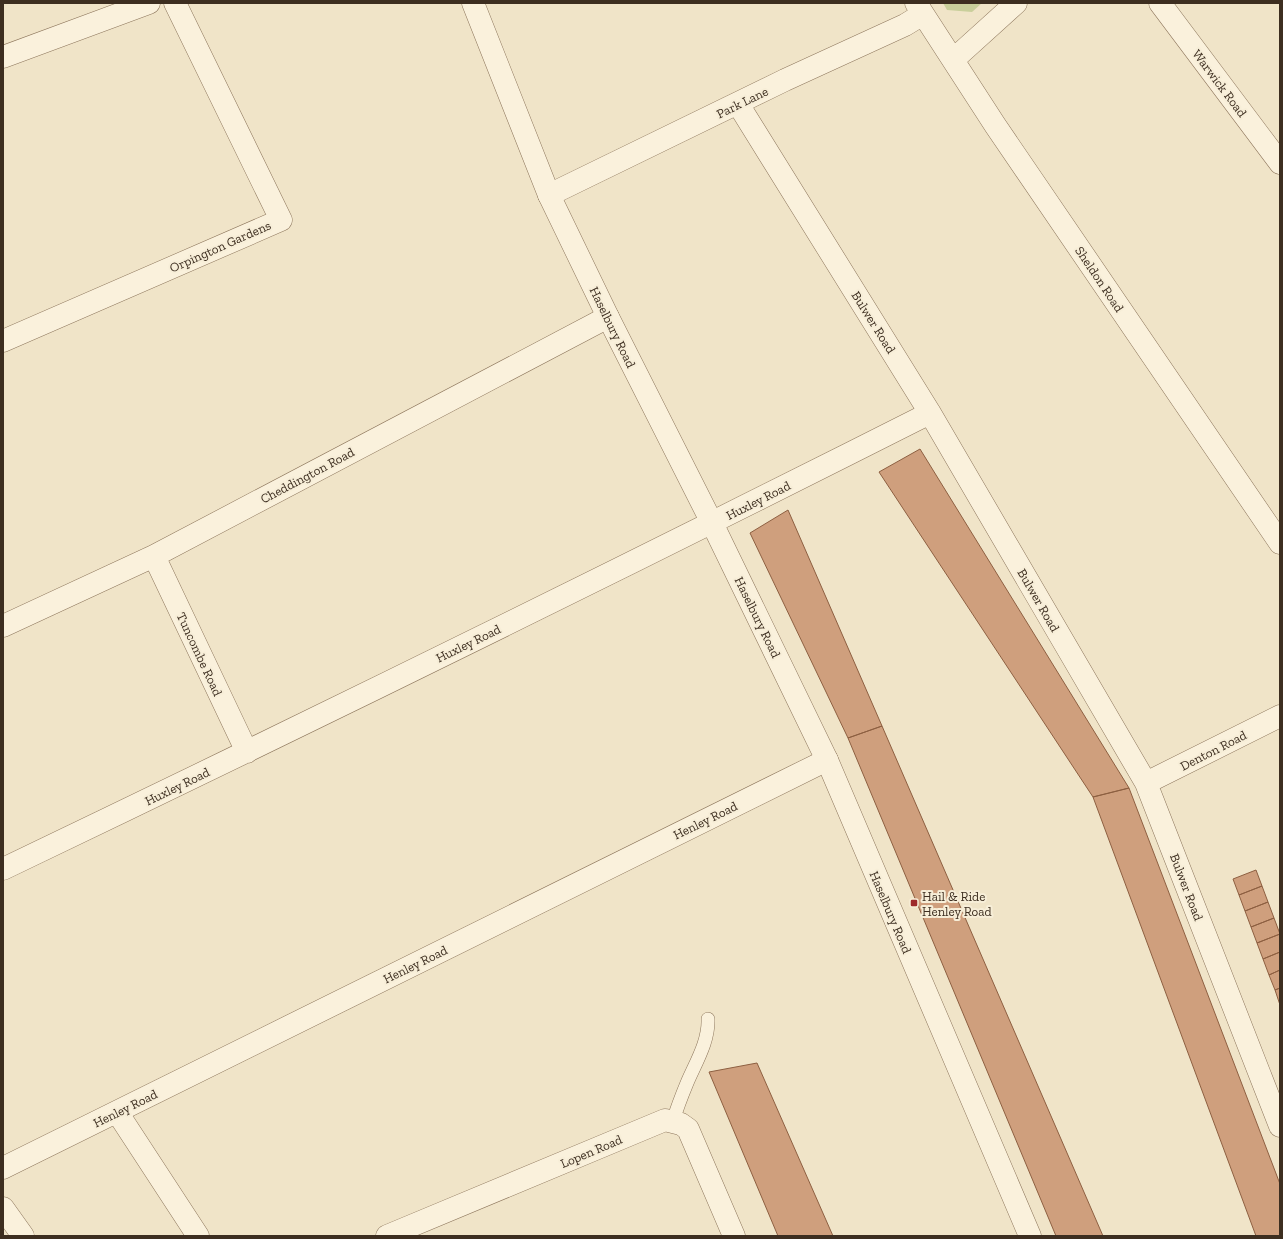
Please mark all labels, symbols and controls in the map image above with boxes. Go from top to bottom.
street label: Warwick Road [1189,47,1250,120]
street label: Park Lane [714,84,771,121]
street label: Orpington Gardens [167,217,273,276]
street label: Sheldon Road [1072,244,1127,315]
street label: Haselbury Road [586,284,639,370]
street label: Bulwer Road [849,288,899,356]
street label: Cheddington Road [258,444,357,507]
street label: Huxley Road [724,478,793,523]
street label: Bulwer Road [1014,566,1063,635]
street label: Haselbury Road [731,574,784,660]
street label: Tuncombe Road [174,610,226,698]
street label: Huxley Road [433,621,503,666]
street label: Denton Road [1177,727,1249,774]
street label: Huxley Road [142,764,212,809]
street label: Henley Road [671,798,740,842]
street label: Bulwer Road [1167,852,1206,923]
street label: Haselbury Road [866,869,915,956]
place label: Hail & Ride Henley Road [922,889,992,919]
marker: Hail & Ride Henley Road [909,898,919,908]
street label: Henley Road [381,942,450,986]
street label: Henley Road [91,1086,160,1130]
street label: Lopen Road [558,1132,624,1171]

